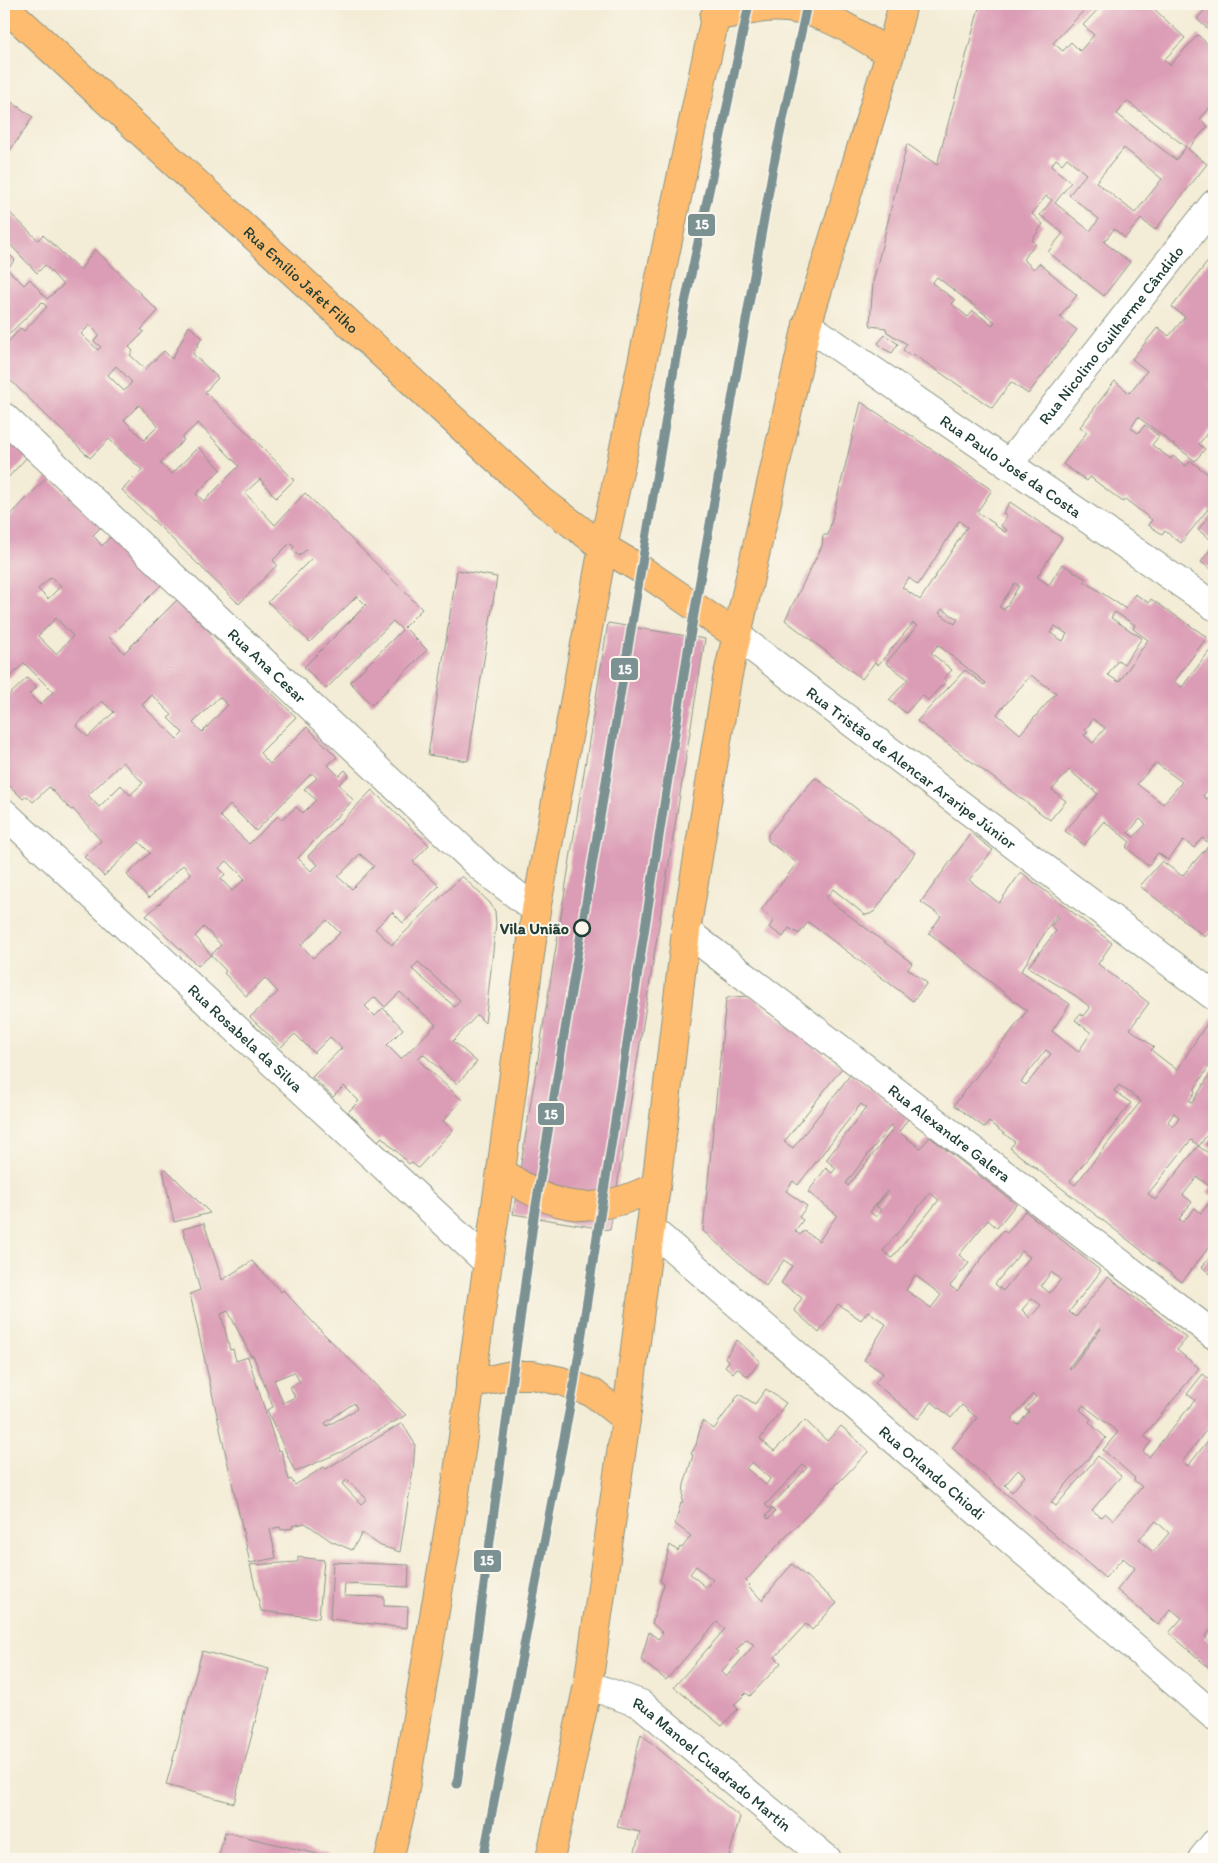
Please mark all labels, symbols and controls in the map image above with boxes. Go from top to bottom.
line badge: 15 [687,213,716,237]
text: 15 [695,216,710,233]
street label: Rua Emílio Jafet Filho [240,222,363,337]
street label: Rua Nicolino Guilherme Cândido [1034,241,1187,428]
street label: Rua Paulo José da Costa [937,411,1086,522]
street label: Rua Ana Cesar [224,624,311,707]
line badge: 15 [610,657,639,681]
text: 15 [618,661,633,678]
street label: Rua Tristão de Alencar Araripe Júnior [803,682,1021,853]
place label: Vila União [500,919,569,938]
marker: Vila União [573,919,591,937]
street label: Rua Rosabela da Silva [184,980,308,1096]
street label: Rua Alexandre Galera [885,1080,1015,1186]
line badge: 15 [537,1102,565,1126]
text: 15 [544,1106,559,1123]
street label: Rua Orlando Chiodi [875,1421,989,1523]
line badge: 15 [473,1549,502,1573]
text: 15 [480,1552,495,1569]
street label: Rua Manoel Cuadrado Martín [630,1692,796,1835]

